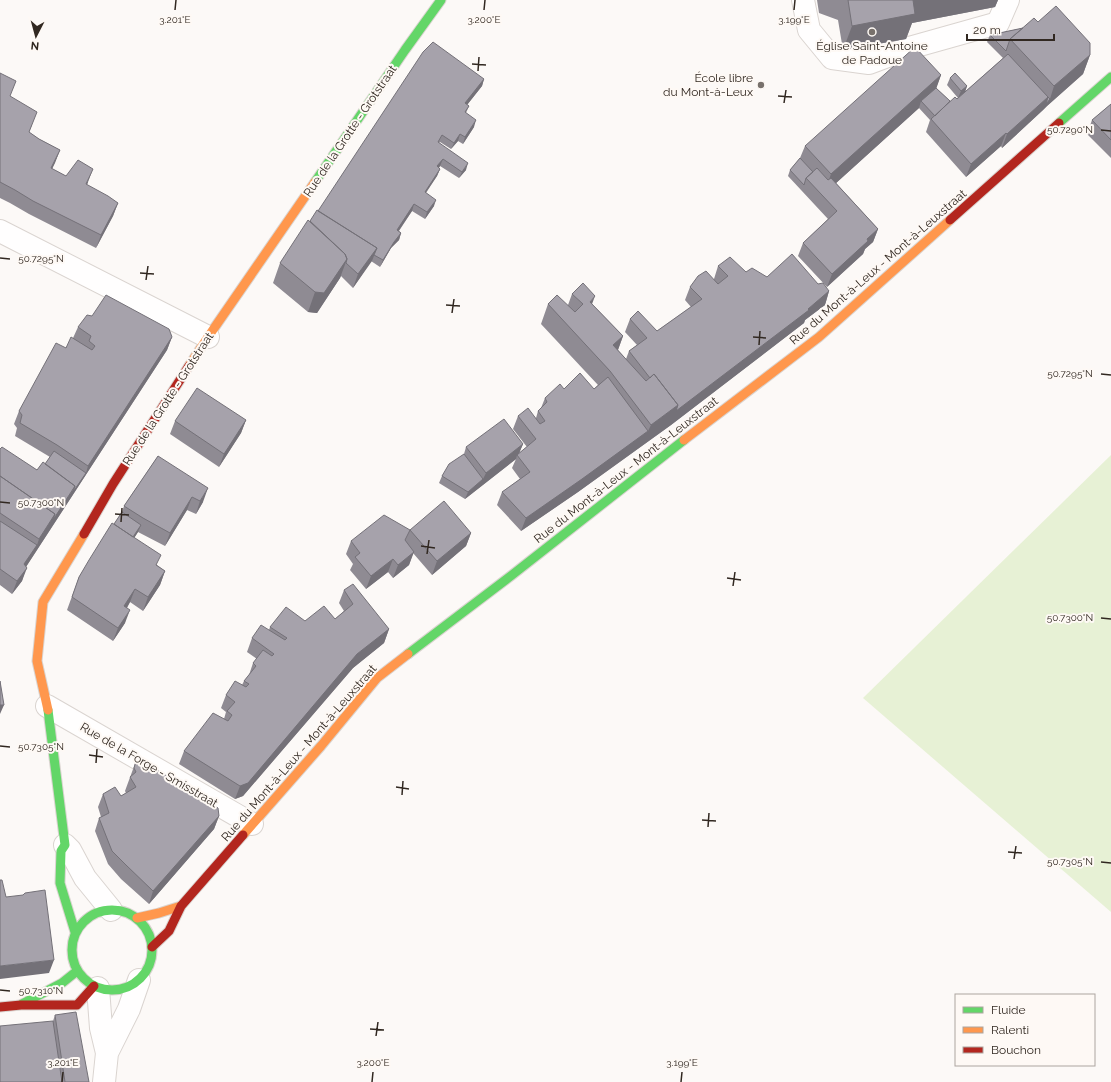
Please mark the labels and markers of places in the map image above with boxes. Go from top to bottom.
marker: Église Saint-Antoine de Padoue [867,27,877,37]
place label: Église Saint-Antoine de Padoue [816,39,928,67]
place label: École libre du Mont-à-Leux [663,71,753,99]
marker: École libre du Mont-à-Leux [756,80,766,90]

